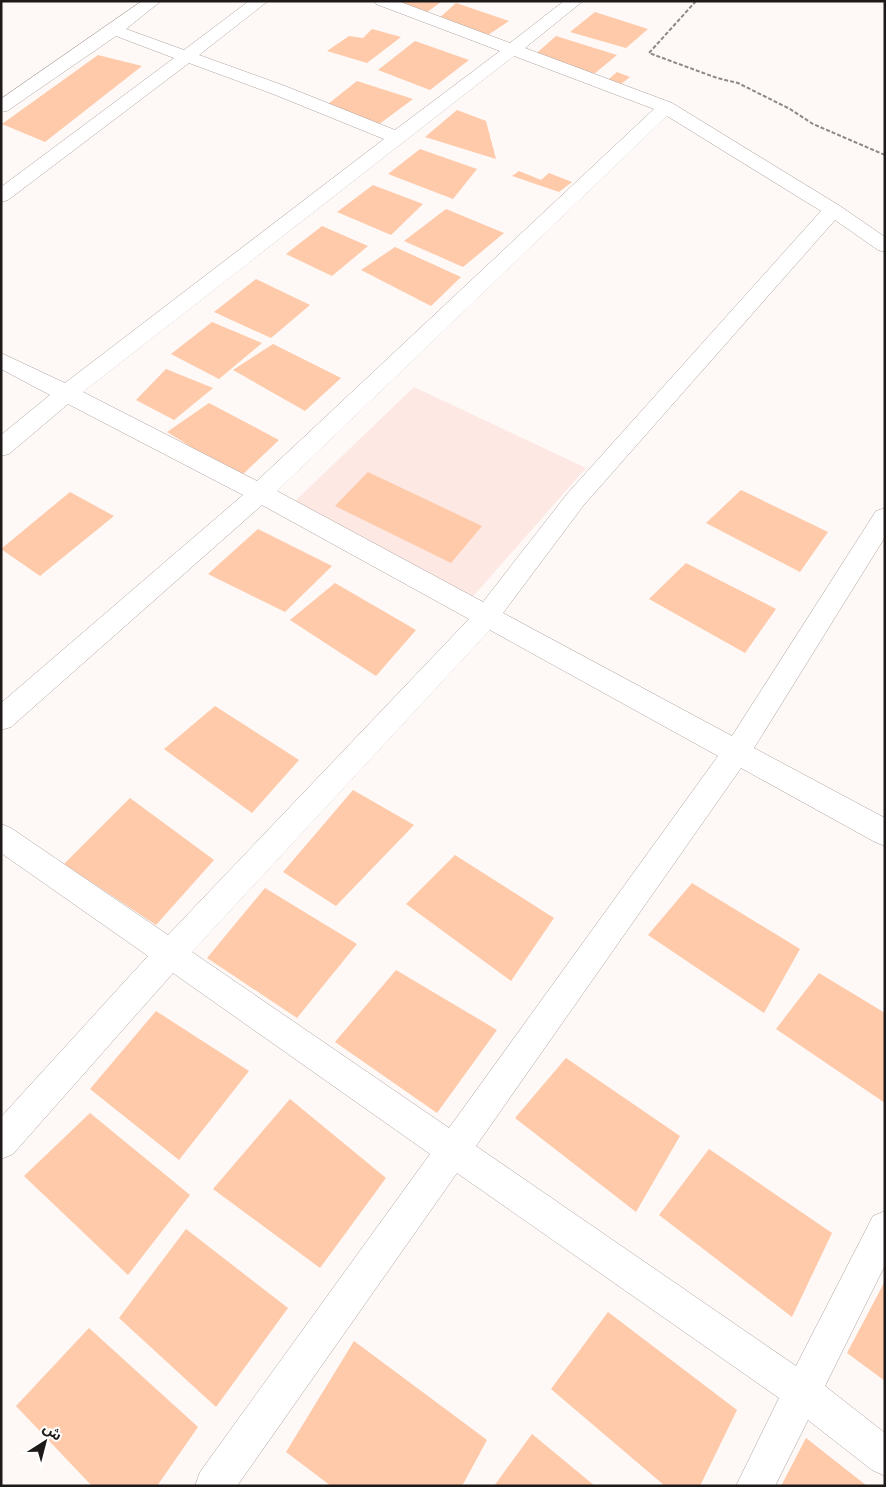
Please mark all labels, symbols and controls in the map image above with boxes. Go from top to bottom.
north arrow [20,1417,70,1467]
text: ش [40,1419,65,1444]

